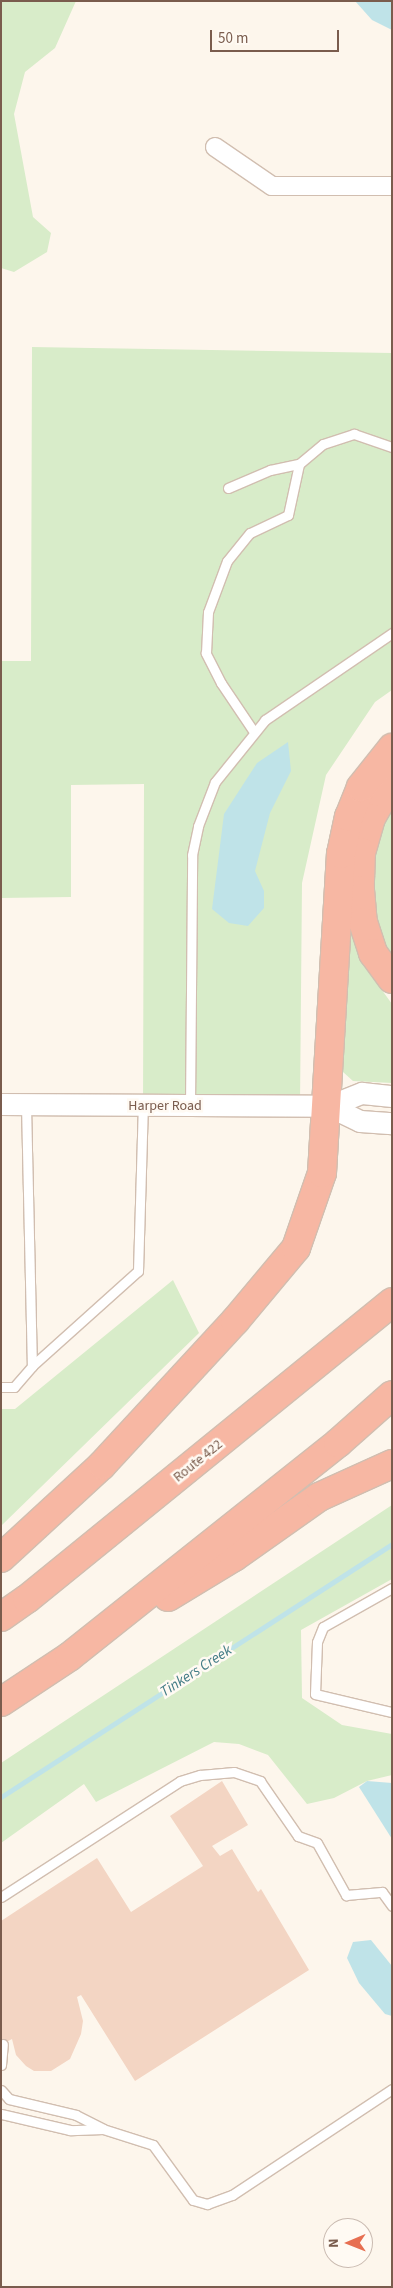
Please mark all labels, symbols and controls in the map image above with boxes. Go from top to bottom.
scale bar [213,20,342,52]
text: 50 m [218,28,248,49]
street label: Harper Road [128,1098,202,1114]
street label: Route 422 [170,1436,226,1486]
water label: Tinkers Creek [157,1641,235,1701]
north arrow [323,2218,373,2268]
text: N [324,2238,344,2248]

